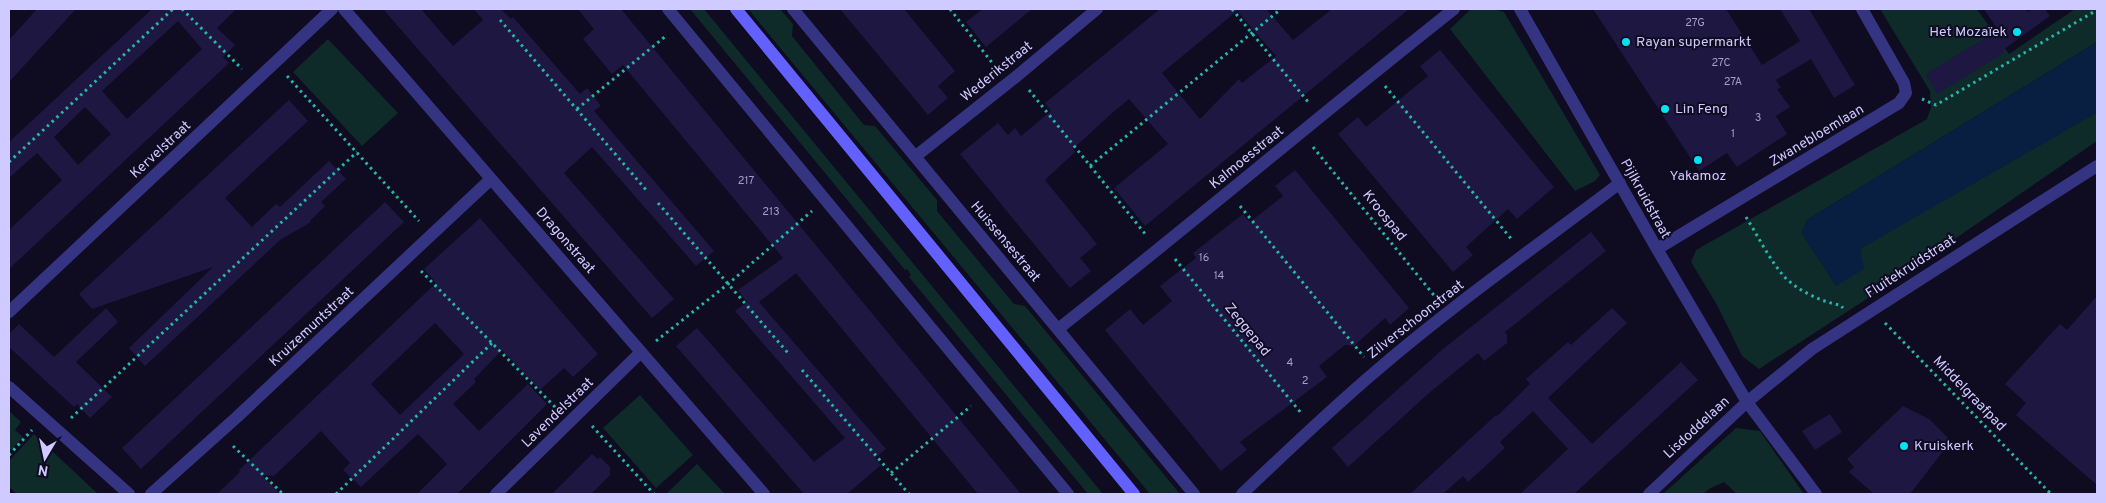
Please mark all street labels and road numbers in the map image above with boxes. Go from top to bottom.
street label: Wederikstraat [958,38,1036,106]
street label: Zwanebloemlaan [1767,101,1867,171]
street label: Kervelstraat [127,118,195,182]
street label: Kalmoesstraat [1207,123,1287,193]
street label: Pijlkruidstraat [1616,156,1674,242]
street label: Kroospad [1358,187,1410,245]
street label: Huissensestraat [966,198,1044,286]
street label: Dragonstraat [532,204,598,278]
street label: Fluitekruidstraat [1863,232,1959,302]
street label: Zilverschoonstraat [1364,277,1468,363]
street label: Kruizemuntstraat [266,283,358,371]
street label: Zeggepad [1220,300,1274,360]
street label: Middelgraafpad [1929,353,2009,435]
street label: Lavendelstraat [519,374,597,452]
street label: Lisdoddelaan [1661,393,1733,463]

